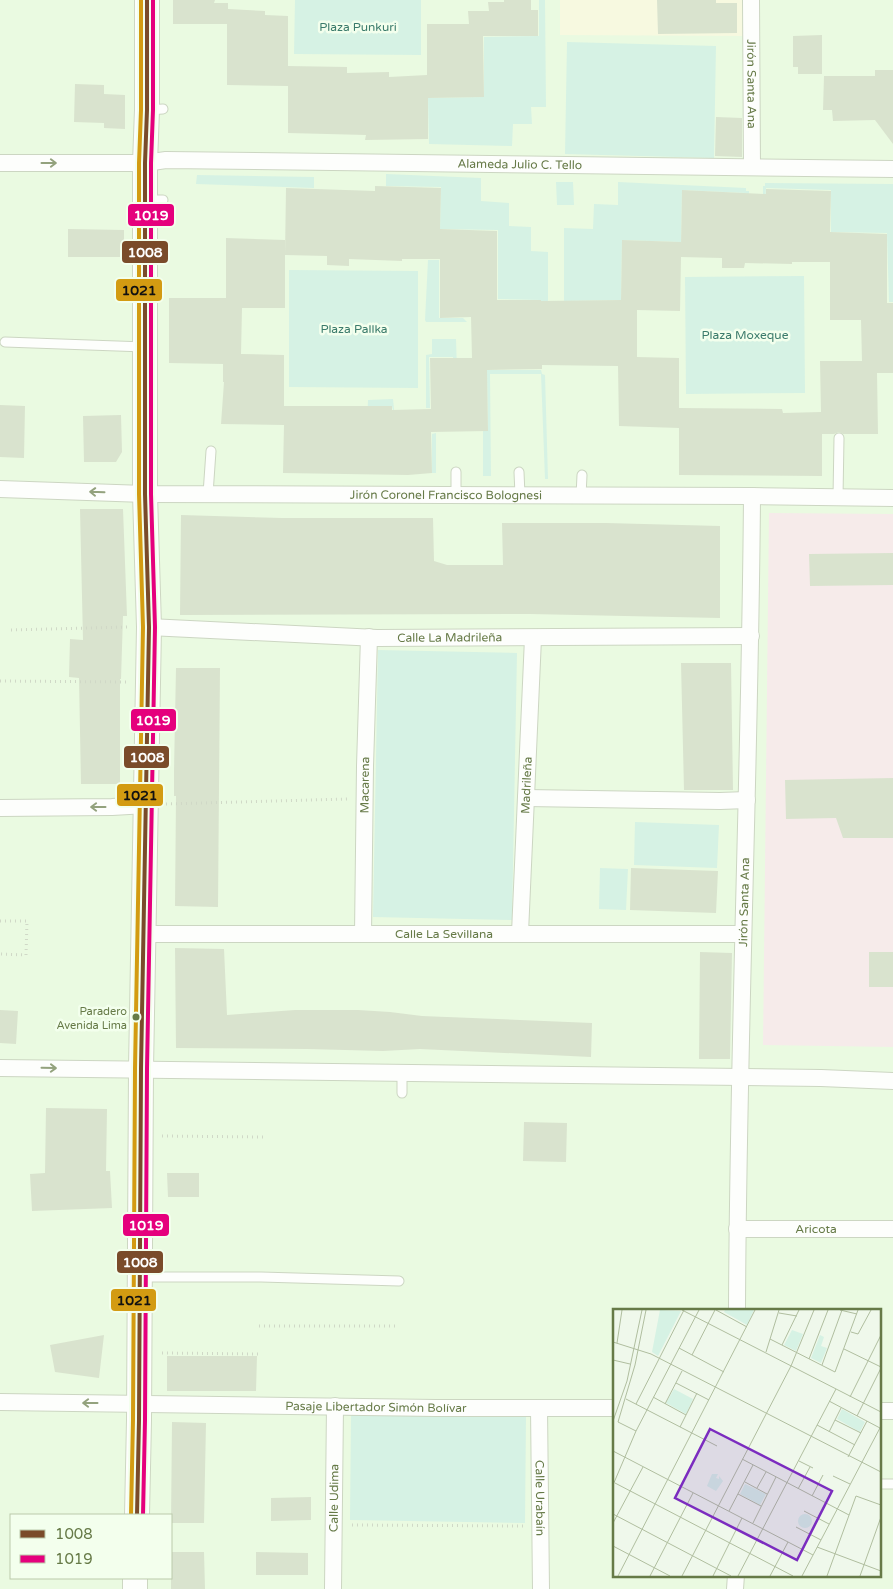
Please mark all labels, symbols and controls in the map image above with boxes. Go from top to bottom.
park label: Plaza Punkuri [319,20,397,34]
street label: Jirón Santa Ana [744,39,759,129]
street label: Alameda Julio C. Tello [457,157,582,172]
one-way arrow [40,158,56,168]
line badge: 1019 [127,203,175,227]
text: 1019 [133,207,169,224]
line badge: 1008 [121,240,169,264]
text: 1008 [127,244,163,261]
line badge: 1021 [115,278,163,302]
text: 1021 [121,282,157,299]
park label: Plaza Pallka [320,322,388,336]
park label: Plaza Moxeque [702,328,789,342]
one-way arrow [89,488,105,497]
street label: Jirón Coronel Francisco Bolognesi [350,488,542,502]
street label: Calle La Madrileña [397,630,502,645]
line badge: 1019 [130,708,177,732]
text: 1019 [135,712,171,729]
line badge: 1008 [123,745,170,769]
text: 1008 [129,749,165,766]
street label: Macarena [357,756,372,813]
street label: Madrileña [518,756,535,814]
line badge: 1021 [116,783,164,807]
text: 1021 [122,787,158,804]
one-way arrow [90,802,106,812]
street label: Jirón Santa Ana [736,857,752,947]
street label: Calle La Sevillana [395,927,493,941]
place label: Paradero Avenida Lima [56,1005,127,1032]
marker: Paradero Avenida Lima [131,1012,141,1022]
one-way arrow [40,1064,56,1073]
line badge: 1019 [122,1213,170,1237]
text: 1019 [128,1217,164,1234]
street label: Aricota [795,1222,837,1236]
line badge: 1008 [116,1250,164,1274]
text: 1008 [122,1254,158,1271]
line badge: 1021 [110,1288,157,1312]
text: 1021 [116,1292,152,1309]
inset map [613,1309,880,1576]
one-way arrow [82,1398,98,1408]
street label: Pasaje Libertador Simón Bolívar [285,1399,467,1415]
street label: Calle Urabaín [533,1460,547,1536]
street label: Calle Udima [327,1464,341,1532]
legend [10,1514,172,1579]
text: 1008 [55,1525,93,1543]
text: 1019 [55,1550,93,1568]

